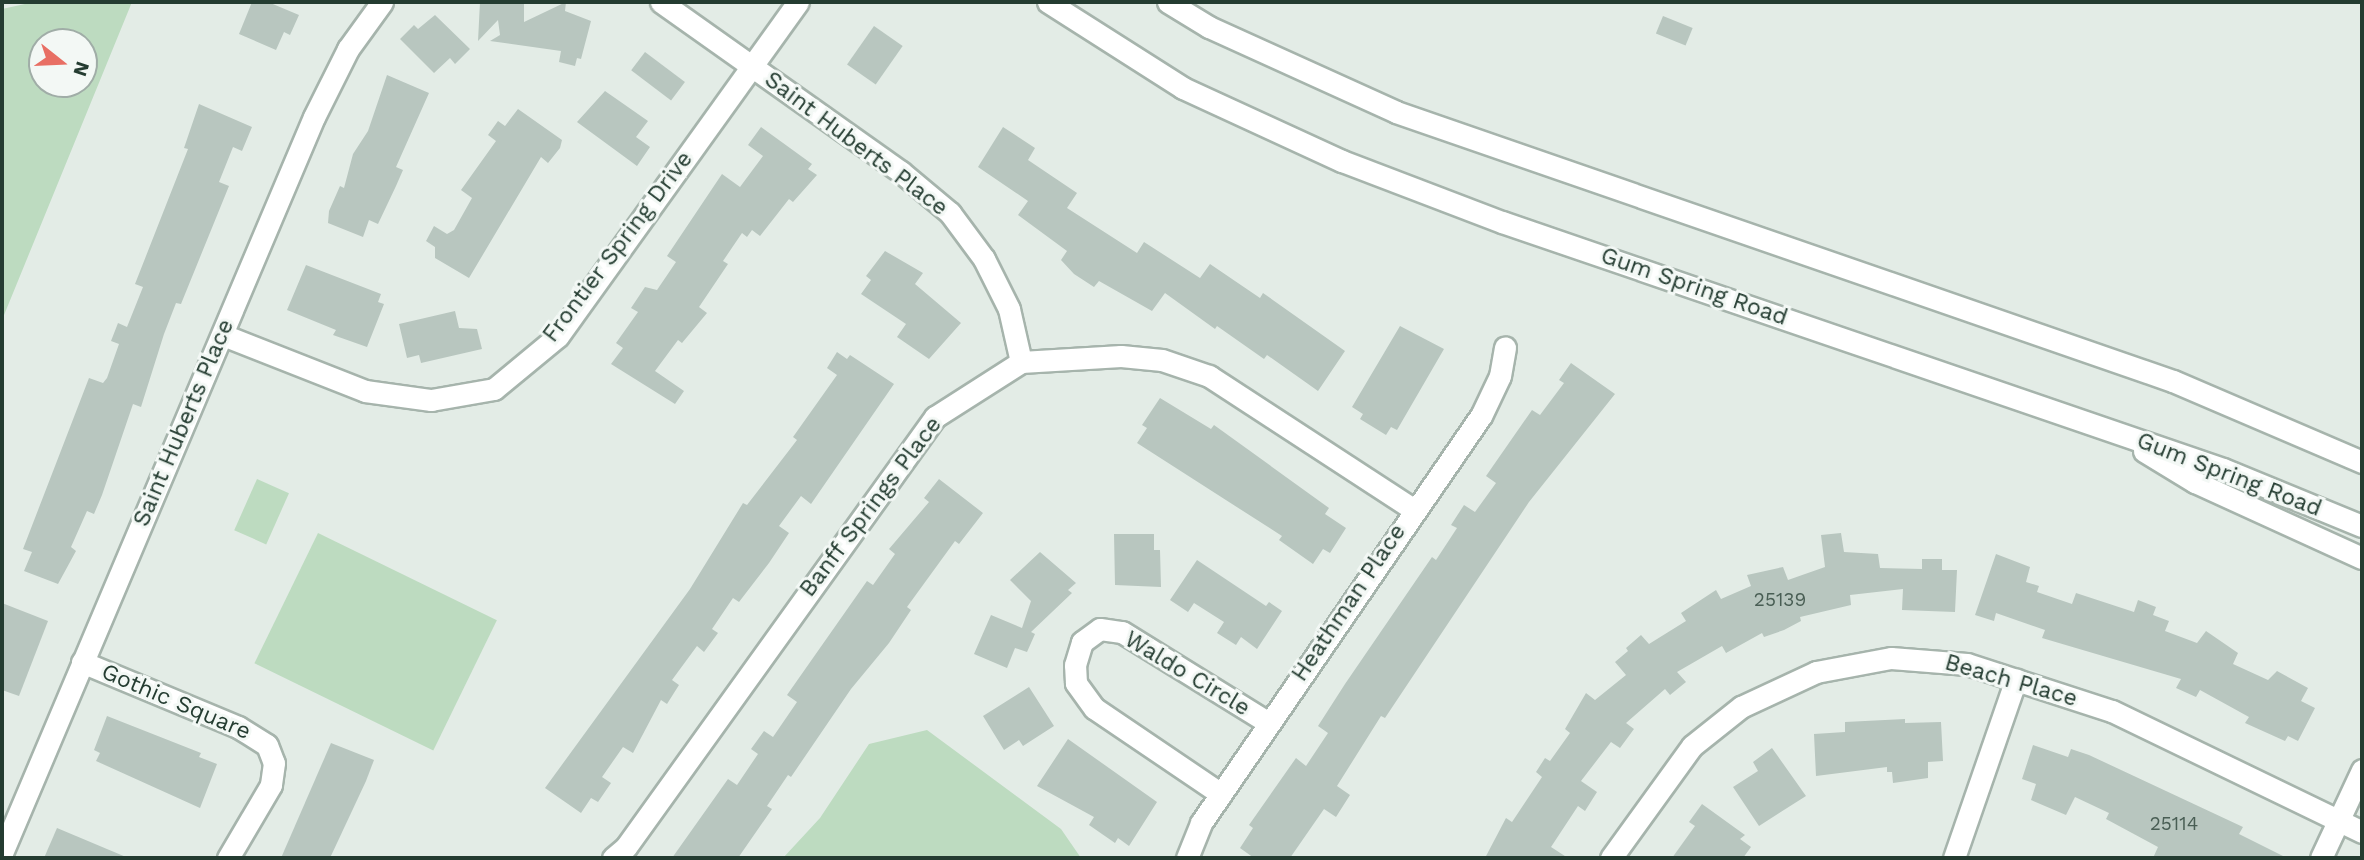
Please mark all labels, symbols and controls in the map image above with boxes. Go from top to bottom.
north arrow [28,28,98,98]
text: N [68,59,95,79]
street label: Saint Huberts Place [759,66,953,222]
street label: Frontier Spring Drive [537,146,699,348]
street label: Gum Spring Road [1597,242,1791,332]
street label: Saint Huberts Place [128,315,240,531]
street label: Banff Springs Place [794,411,948,603]
street label: Gum Spring Road [2133,427,2325,523]
street label: Heathman Place [1286,519,1412,687]
house number: 25139 [1754,589,1806,611]
street label: Waldo Circle [1119,626,1255,722]
street label: Beach Place [1942,649,2080,713]
street label: Gothic Square [97,658,255,746]
house number: 25114 [2150,813,2198,835]

